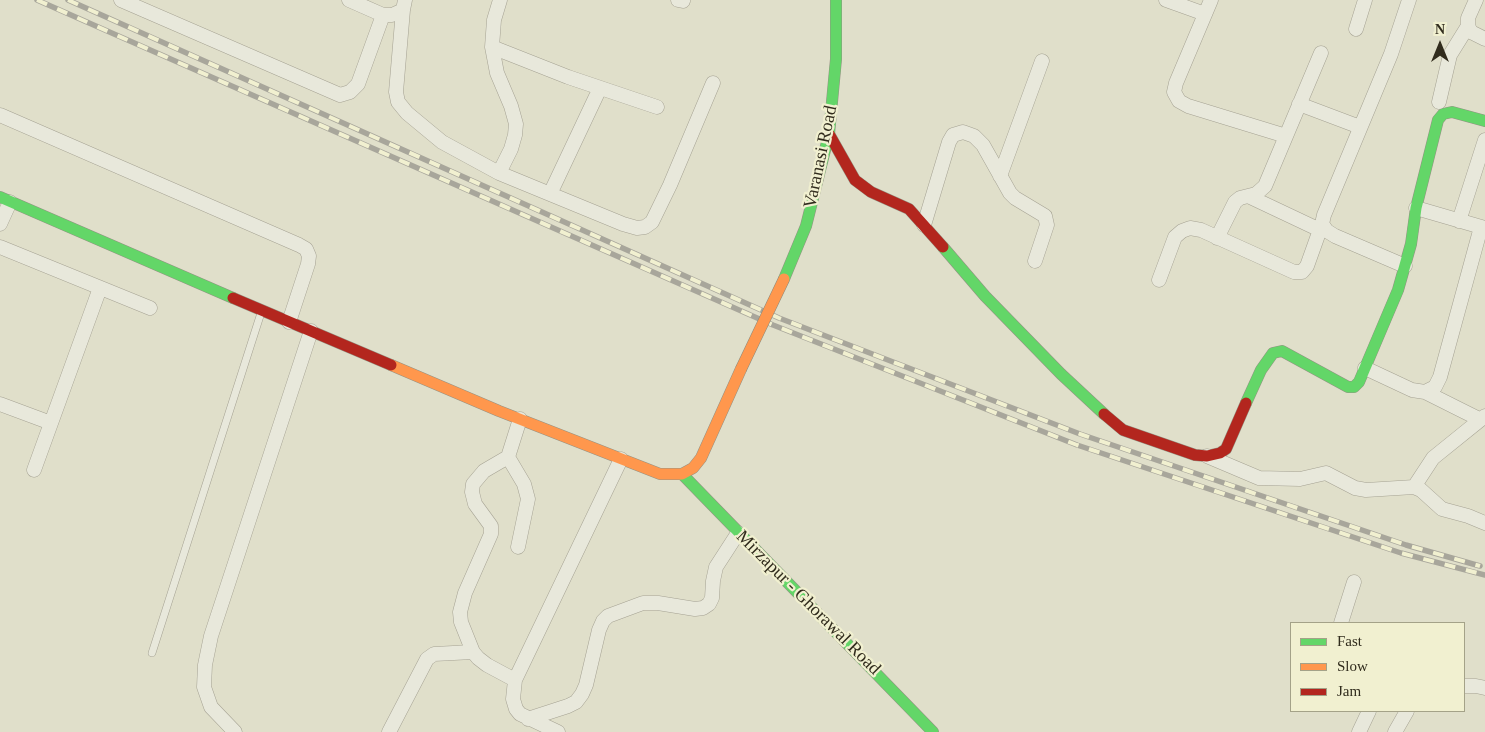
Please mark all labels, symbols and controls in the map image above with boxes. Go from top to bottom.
north arrow [1415,20,1465,70]
text: N [1435,22,1445,37]
street label: Varanasi Road [800,104,842,210]
street label: Mirzapur - Ghorawal Road [731,526,885,680]
legend [1290,622,1465,712]
text: Fast [1337,633,1362,649]
text: Slow [1337,658,1368,674]
text: Jam [1337,683,1361,699]

